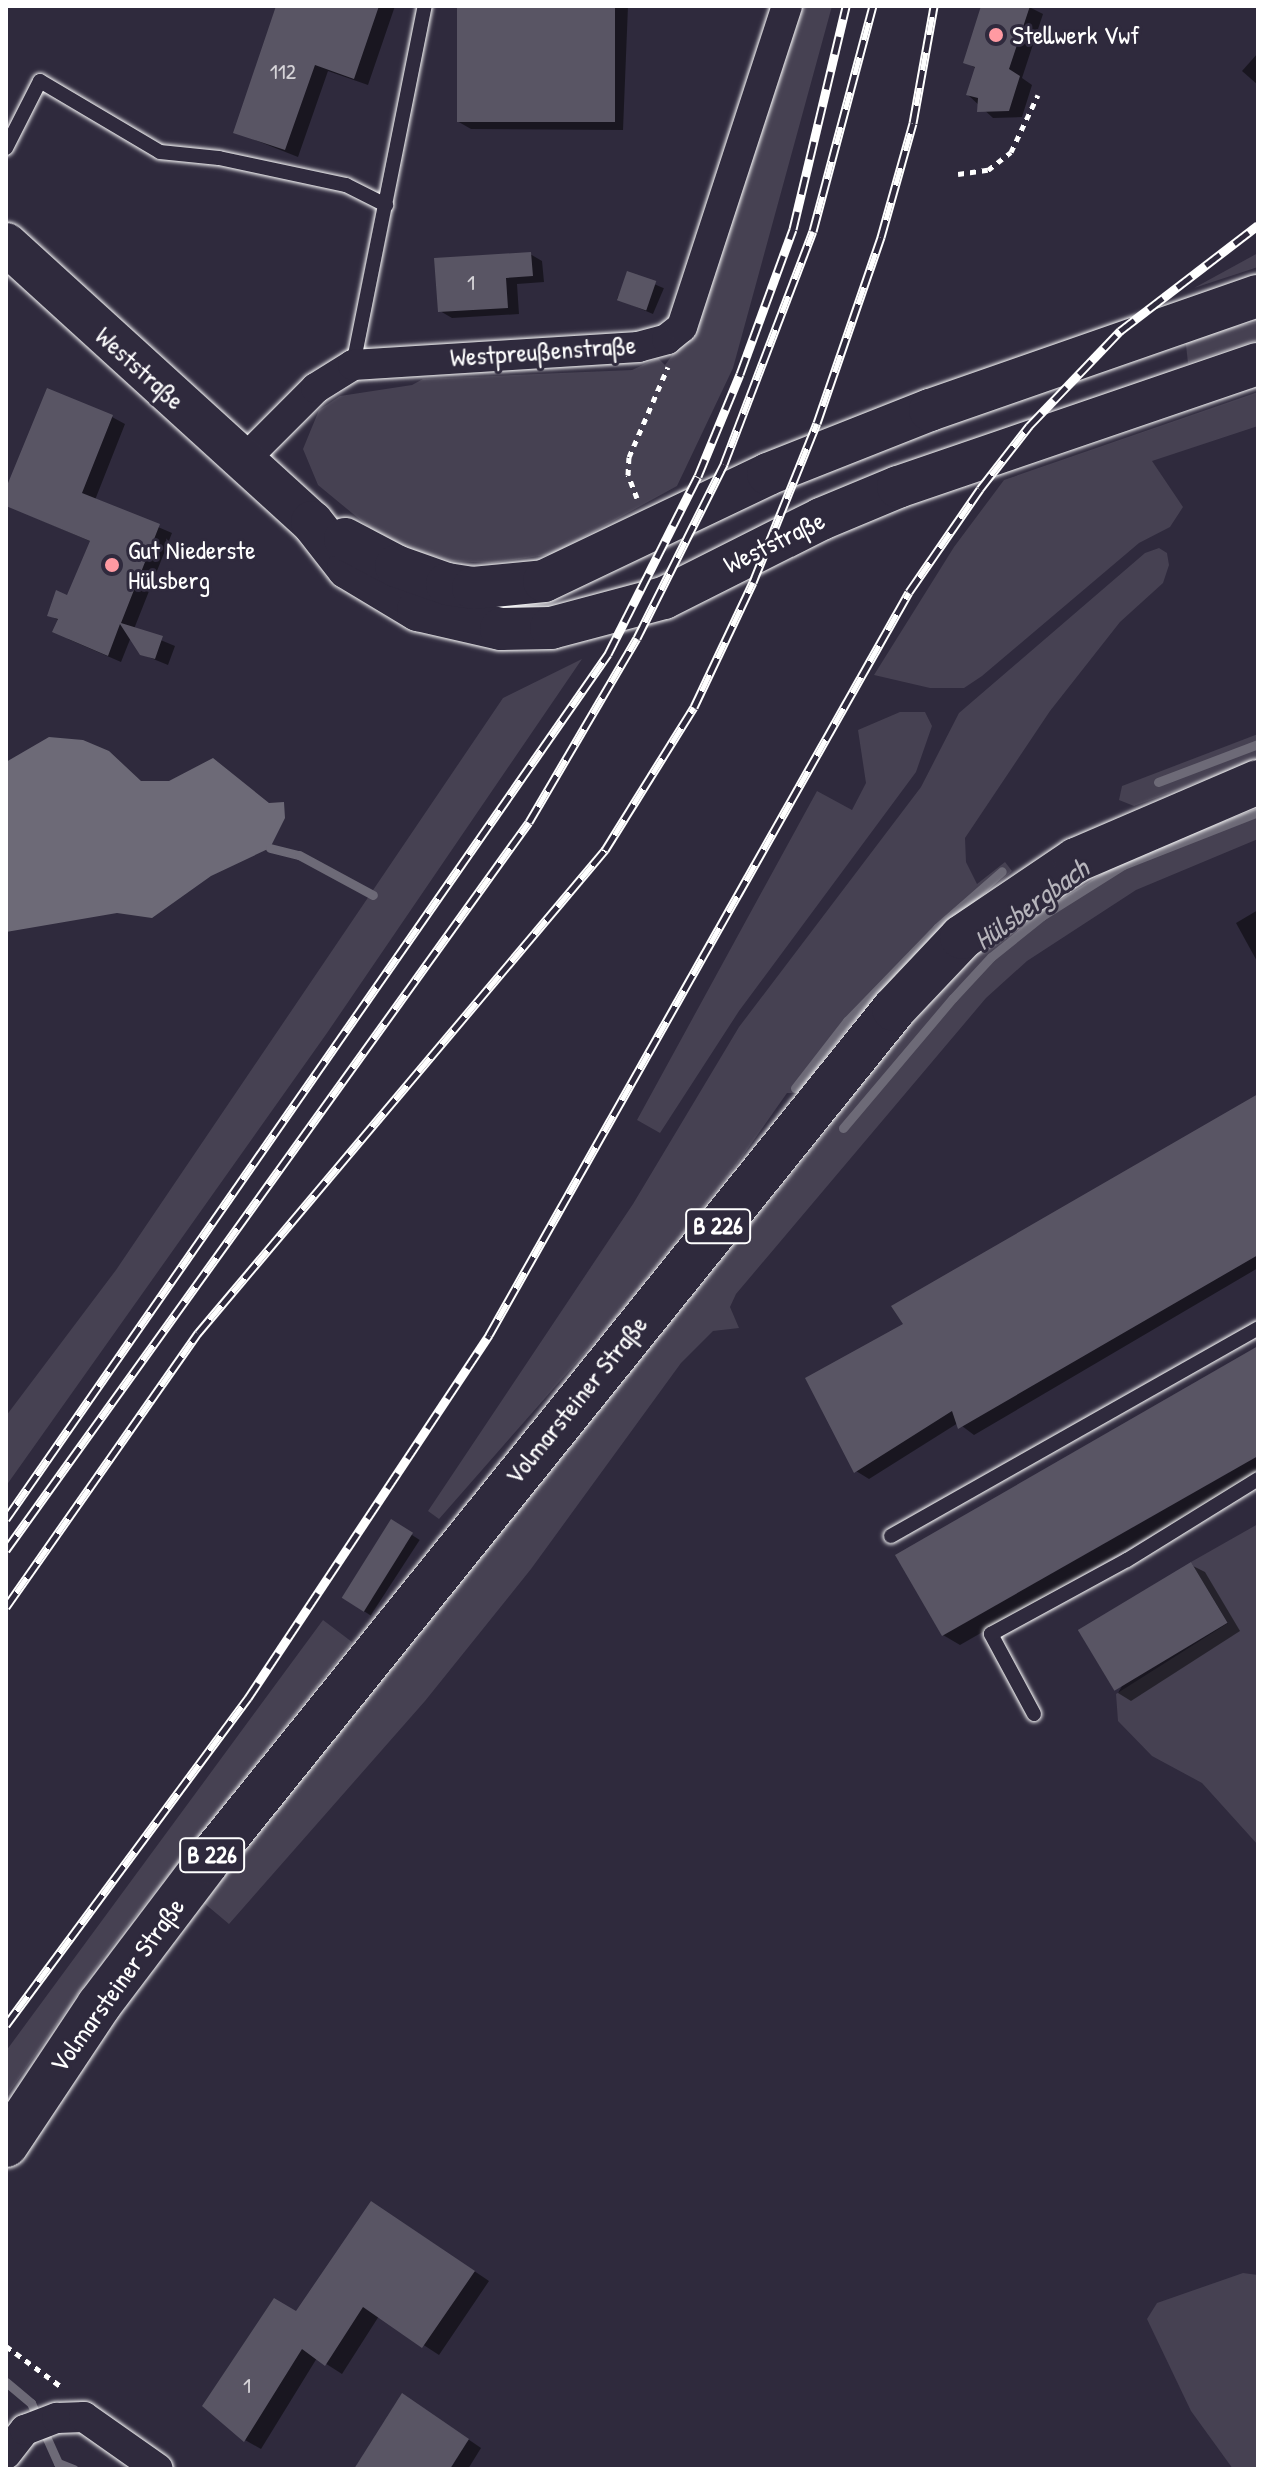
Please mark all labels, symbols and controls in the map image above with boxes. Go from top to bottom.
place label: Stellwerk Vwf [1012,19,1140,51]
marker: Stellwerk Vwf [987,26,1005,44]
house number: 112 [270,59,296,85]
house number: 1 [467,270,475,296]
street label: Weststraße [89,320,191,416]
street label: Westpreußenstraße [449,329,637,373]
street label: Weststraße [718,504,830,580]
place label: Gut Niederste Hülsberg [128,534,256,596]
marker: Gut Niederste Hülsberg [103,556,121,574]
water label: Hülsbergbach [967,851,1095,957]
road number: B 226 [684,1206,752,1246]
street label: Volmarsteiner Straße [498,1309,654,1491]
road number: B 226 [178,1835,246,1875]
street label: Volmarsteiner Straße [43,1892,191,2078]
house number: 1 [243,2373,251,2399]

